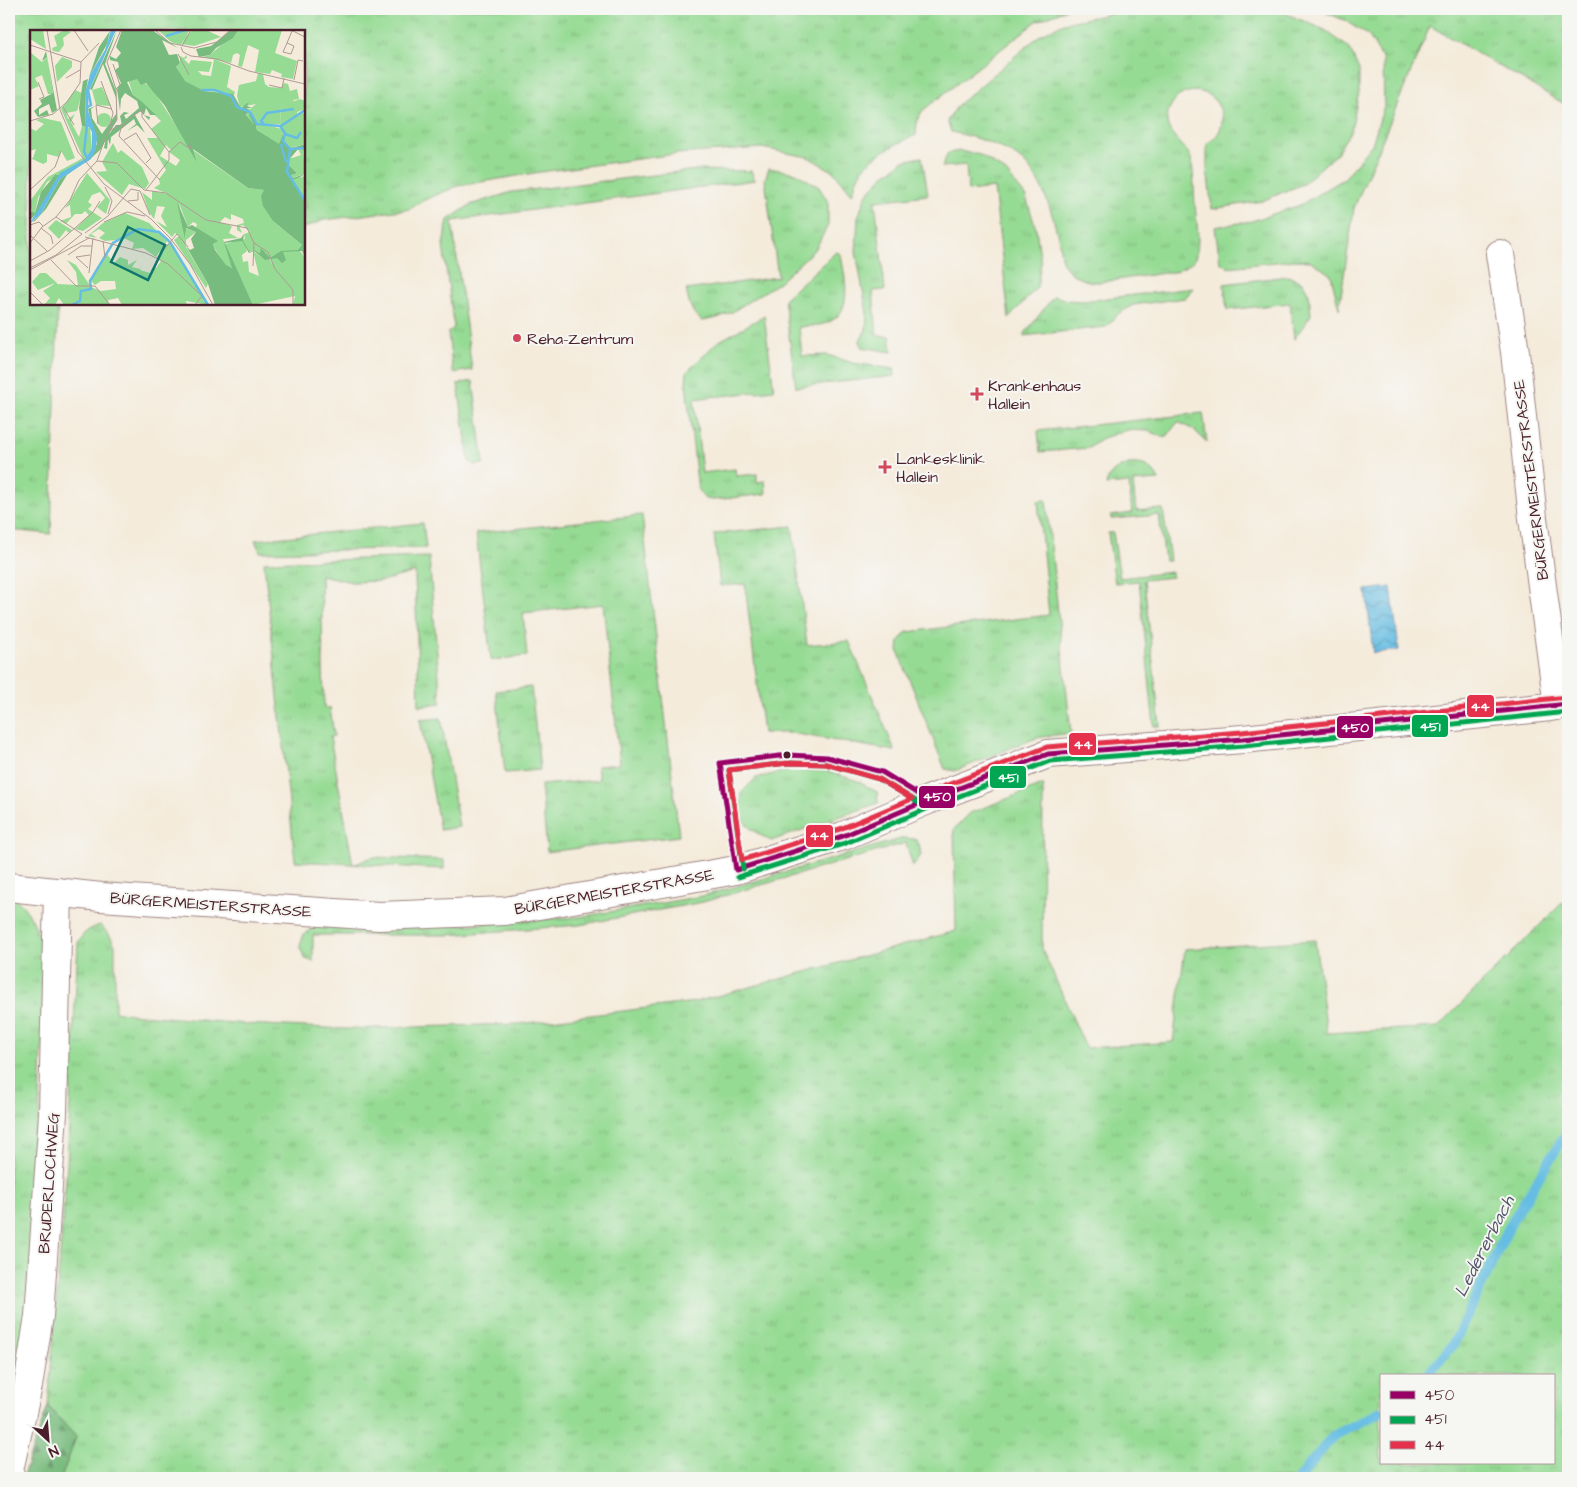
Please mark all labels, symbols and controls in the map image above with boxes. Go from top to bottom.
inset map [30,30,305,305]
place label: Reha-Zentrum [527,328,634,350]
marker: Reha-Zentrum [511,332,523,344]
place label: Krankenhaus Hallein [988,375,1081,415]
street label: BÜRGERMEISTERSTRASSE [1508,378,1554,581]
marker: Krankenhaus Hallein [970,387,984,401]
place label: Lankesklinik Hallein [896,448,985,488]
marker: Lankesklinik Hallein [878,460,892,474]
line badge: 44 [1466,694,1495,718]
text: 44 [1470,697,1490,717]
line badge: 451 [1411,714,1449,738]
line badge: 450 [1336,715,1374,739]
text: 451 [1419,717,1441,737]
text: 450 [1341,718,1369,738]
line badge: 44 [1068,732,1097,756]
text: 44 [1073,735,1093,755]
unlabelled marker [782,750,792,760]
line badge: 451 [989,765,1027,789]
text: 451 [997,768,1019,788]
line badge: 450 [918,785,956,809]
text: 450 [923,787,951,807]
line badge: 44 [805,824,834,848]
text: 44 [809,826,829,846]
street label: BÜRGERMEISTERSTRASSE [513,864,716,920]
street label: BÜRGERMEISTERSTRASSE [109,887,313,923]
street label: BRUDERLOCHWEG [33,1112,65,1254]
water label: Ledererbach [1448,1190,1521,1301]
legend [1380,1374,1554,1464]
text: 450 [1424,1385,1455,1406]
text: 451 [1424,1409,1447,1430]
north arrow [22,1414,72,1464]
text: 44 [1424,1435,1444,1456]
text: N [45,1440,62,1462]

